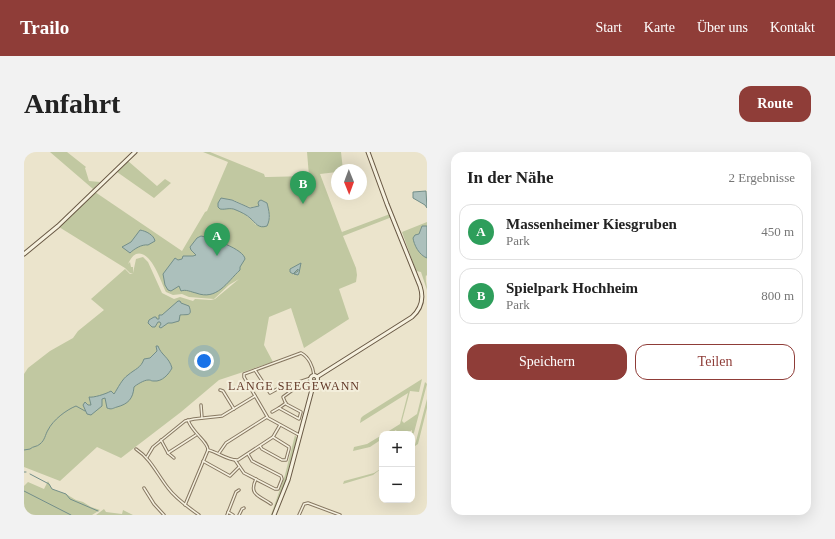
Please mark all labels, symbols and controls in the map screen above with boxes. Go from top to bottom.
text: Trailo [20,17,69,38]
text: Start [595,20,622,35]
text: Karte [644,20,675,35]
text: Über uns [697,20,748,35]
text: Kontakt [770,20,815,35]
button: Route [739,86,811,122]
text: Anfahrt [24,88,120,119]
north arrow [331,164,367,200]
text: In der Nähe [467,168,554,187]
text: 2 Ergebnisse [728,170,795,185]
pin: B [290,171,316,204]
text: Massenheimer Kiesgruben [506,216,677,232]
pin: A [204,223,230,256]
text: A [476,224,486,239]
text: 450 m [761,224,794,239]
text: Park [506,233,530,248]
text: Spielpark Hochheim [506,280,638,296]
text: B [477,288,485,303]
text: 800 m [761,288,794,303]
text: Park [506,297,530,312]
button: Speichern [467,344,627,380]
button: Teilen [635,344,795,380]
your location [194,351,214,371]
district label: LANGE SEEGEWANN [228,379,360,393]
map controls [379,431,415,503]
button: + [379,431,415,467]
button: − [379,467,415,503]

